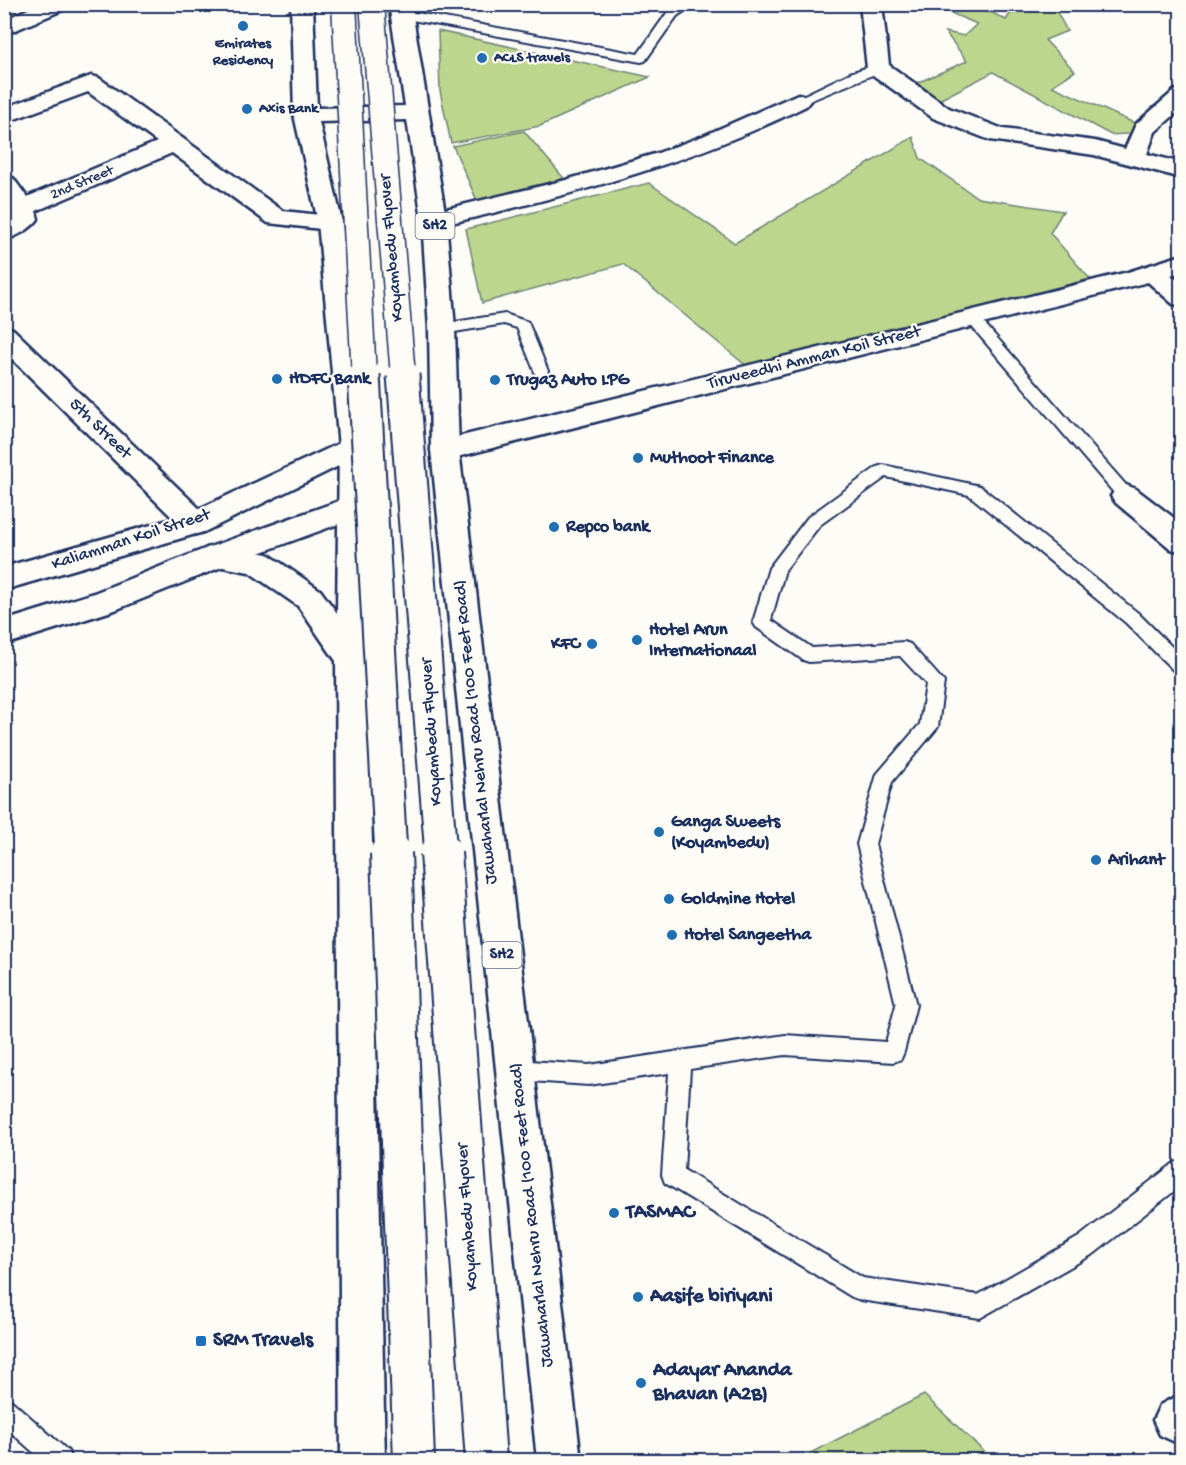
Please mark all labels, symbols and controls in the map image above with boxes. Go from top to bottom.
marker: Emirates Residency [236,19,250,33]
place label: Emirates Residency [212,35,274,70]
place label: ACLS travels [493,49,571,67]
marker: ACLS travels [475,51,489,65]
place label: Axis Bank [258,100,320,118]
marker: Axis Bank [240,102,254,116]
street label: 2nd Street [48,161,118,204]
street label: Koyambedu Flyover [375,172,409,323]
road number: SH2 [416,213,454,239]
street label: Tiruveedhi Amman Koil Street [704,321,924,395]
place label: HDFC Bank [289,369,372,390]
place label: Trugaz Auto LPG [505,370,631,391]
marker: HDFC Bank [270,372,284,386]
marker: Trugaz Auto LPG [488,373,502,387]
street label: 5th Street [64,394,137,465]
place label: Muthoot Finance [650,448,775,469]
marker: Muthoot Finance [631,451,645,465]
street label: Kaliamman Koil Street [49,504,215,576]
place label: Repco bank [565,517,651,538]
marker: Repco bank [547,520,561,534]
street label: Jawaharlal Nehru Road (100 Feet Road) [450,579,502,885]
place label: Hotel Arun Internationaal [649,620,757,662]
marker: Hotel Arun Internationaal [630,633,644,647]
place label: KFC [550,634,582,655]
marker: KFC [585,637,599,651]
street label: Koyambedu Flyover [416,656,448,807]
place label: Ganga Sweets (Koyambedu) [671,812,782,854]
marker: Ganga Sweets (Koyambedu) [652,825,666,839]
place label: Arihant [1107,850,1166,871]
marker: Arihant [1089,853,1103,867]
place label: Goldmine Hotel [681,889,795,910]
marker: Goldmine Hotel [662,892,676,906]
place label: Hotel Sangeetha [684,925,812,946]
marker: Hotel Sangeetha [665,928,679,942]
road number: SH2 [482,942,522,968]
street label: Jawaharlal Nehru Road (100 Feet Road) [506,1062,558,1368]
street label: Koyambedu Flyover [452,1141,484,1292]
place label: TASMAC [624,1201,696,1226]
marker: TASMAC [607,1206,621,1220]
place label: Aasife biriyani [649,1285,773,1310]
marker: Aasife biriyani [631,1290,645,1304]
place label: SRM Travels [213,1329,314,1354]
marker: SRM Travels [194,1334,208,1348]
place label: Adayar Ananda Bhavan (A2B) [652,1359,793,1408]
marker: Adayar Ananda Bhavan (A2B) [634,1376,648,1390]

